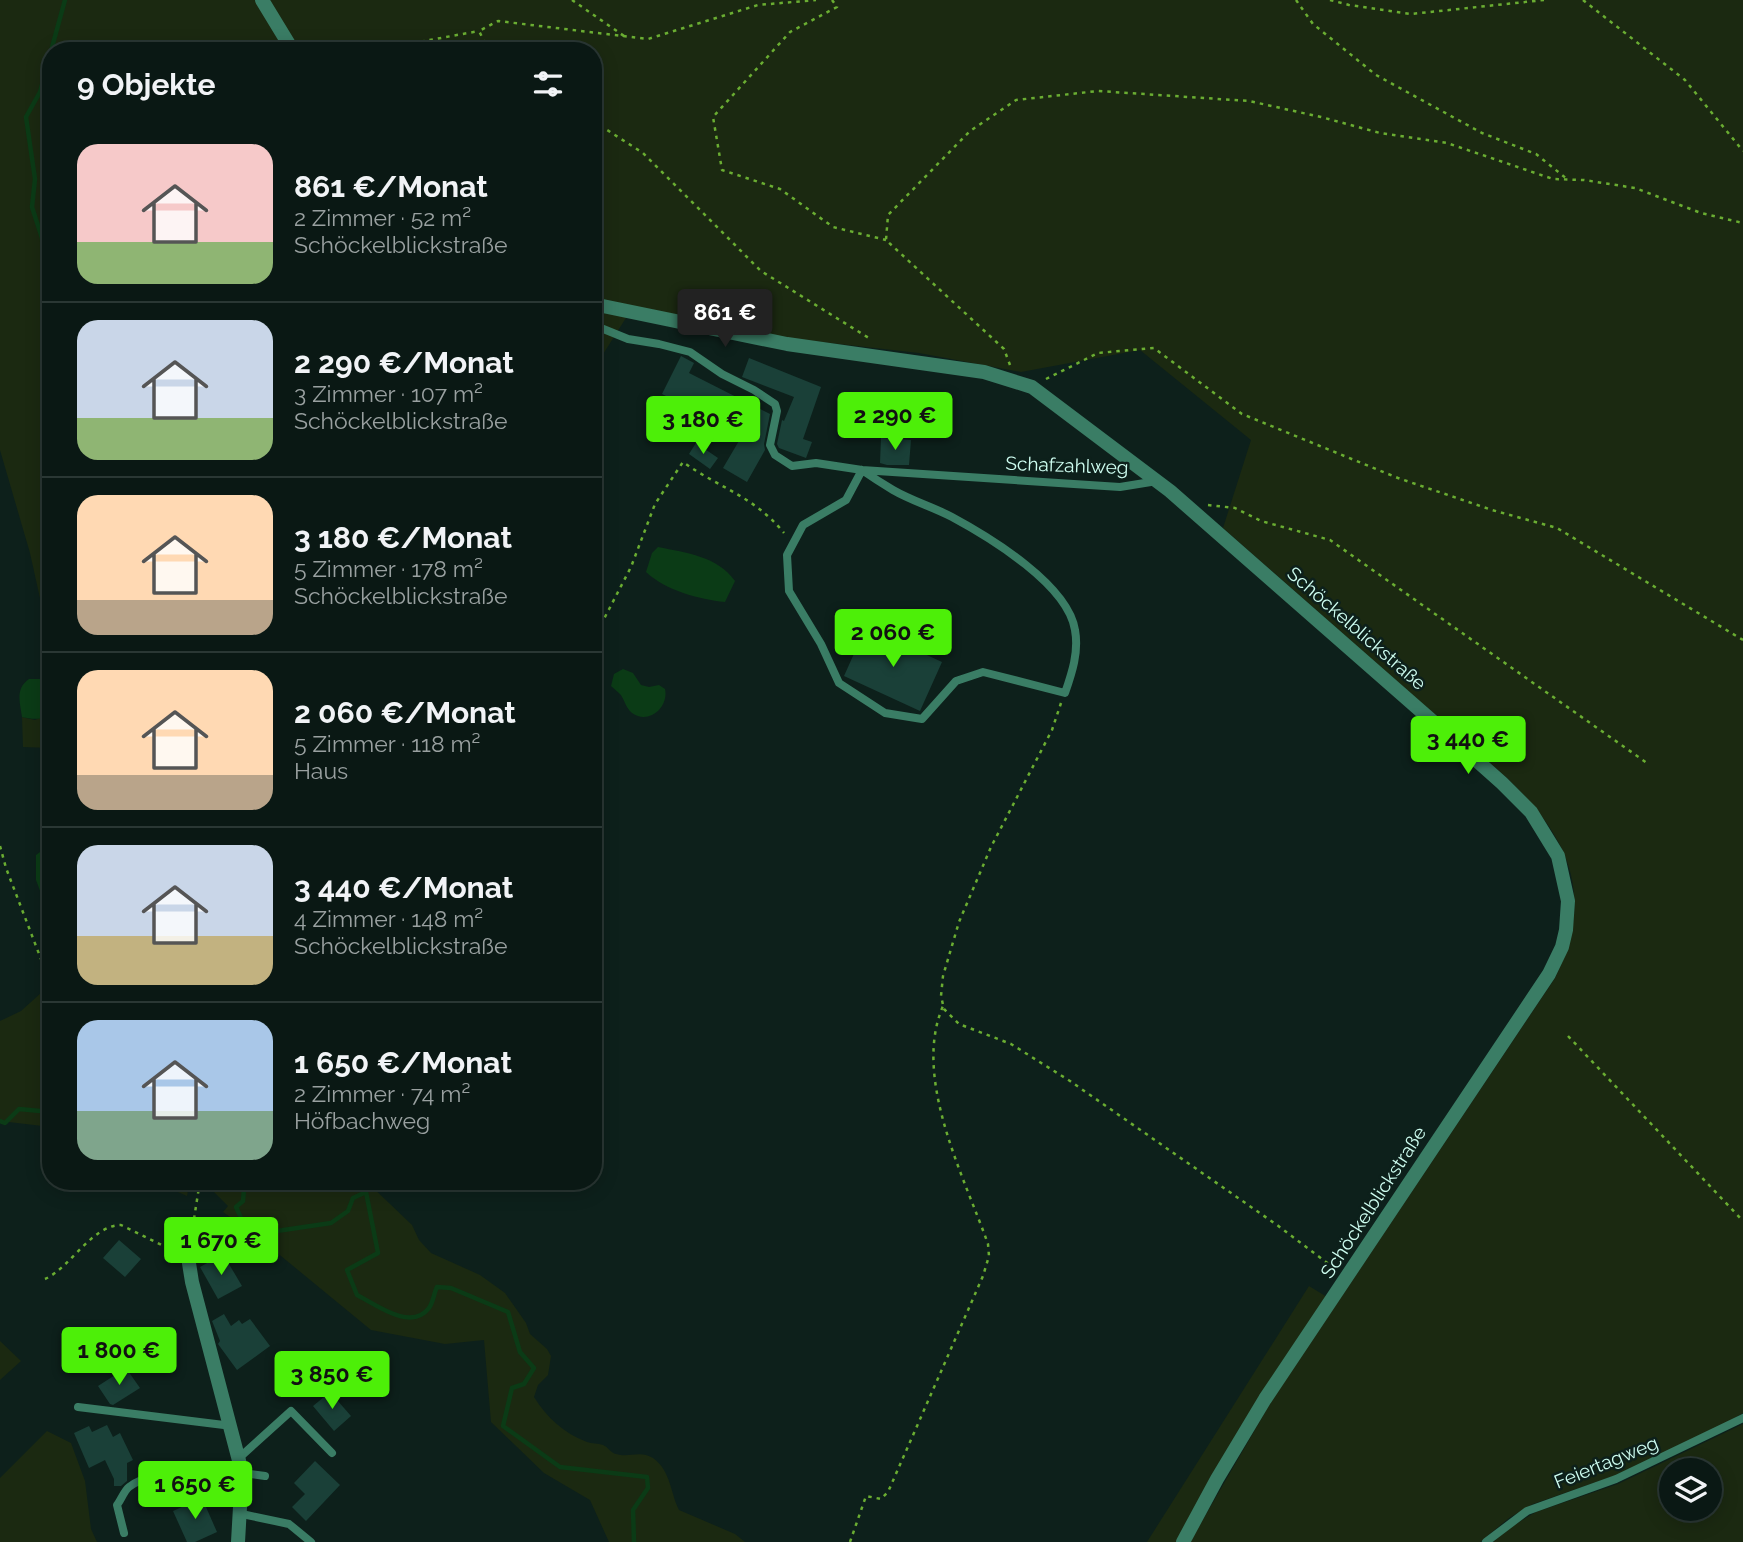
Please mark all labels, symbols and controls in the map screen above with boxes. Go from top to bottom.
icon: filters [529,65,567,103]
text: 9 Objekte [77,67,215,102]
text: 861 €/Monat [294,169,488,204]
icon: home [133,172,217,256]
text: 2 Zimmer · 52 m² [294,204,471,231]
text: Schöckelblickstraße [294,231,507,258]
pin: 861 € [676,290,774,349]
text: 861 € [693,298,757,325]
text: 2 290 €/Monat [294,345,514,380]
icon: home [133,348,217,432]
text: 3 Zimmer · 107 m² [294,380,483,407]
pin: 2 290 € [830,392,960,452]
pin: 3 180 € [638,396,768,456]
text: 2 290 € [853,401,937,428]
text: 3 180 € [662,405,744,432]
text: Schöckelblickstraße [294,407,507,434]
street label: Schafzahlweg [1005,452,1129,478]
text: 3 180 €/Monat [294,520,512,555]
icon: home [133,523,217,607]
text: 5 Zimmer · 178 m² [294,555,483,582]
street label: Schöckelblickstraße [1283,562,1431,694]
text: Schöckelblickstraße [294,582,507,609]
pin: 2 060 € [828,610,958,669]
text: 2 060 € [851,618,935,645]
text: 2 060 €/Monat [294,695,516,730]
icon: home [133,698,217,782]
pin: 3 440 € [1403,716,1533,776]
text: 3 440 € [1427,725,1509,752]
text: 5 Zimmer · 118 m² [294,730,481,757]
text: Haus [294,757,348,784]
text: 3 440 €/Monat [294,870,513,905]
icon: home [133,873,217,957]
text: 4 Zimmer · 148 m² [294,905,483,932]
text: Schöckelblickstraße [294,932,507,959]
text: 1 650 €/Monat [294,1045,512,1080]
icon: home [133,1048,217,1132]
text: 2 Zimmer · 74 m² [294,1080,470,1107]
text: Höfbachweg [294,1107,430,1134]
street label: Schöckelblickstraße [1316,1122,1430,1282]
pin: 1 670 € [156,1218,286,1277]
text: 1 670 € [180,1226,262,1253]
pin: 1 800 € [54,1328,184,1387]
text: 1 800 € [78,1336,160,1363]
pin: 3 850 € [267,1352,397,1411]
text: 3 850 € [291,1360,373,1387]
street label: Feiertagweg [1551,1431,1661,1493]
map controls [1659,1458,1722,1521]
button: layers [1659,1458,1722,1521]
pin: 1 650 € [130,1462,260,1521]
text: 1 650 € [154,1470,236,1497]

